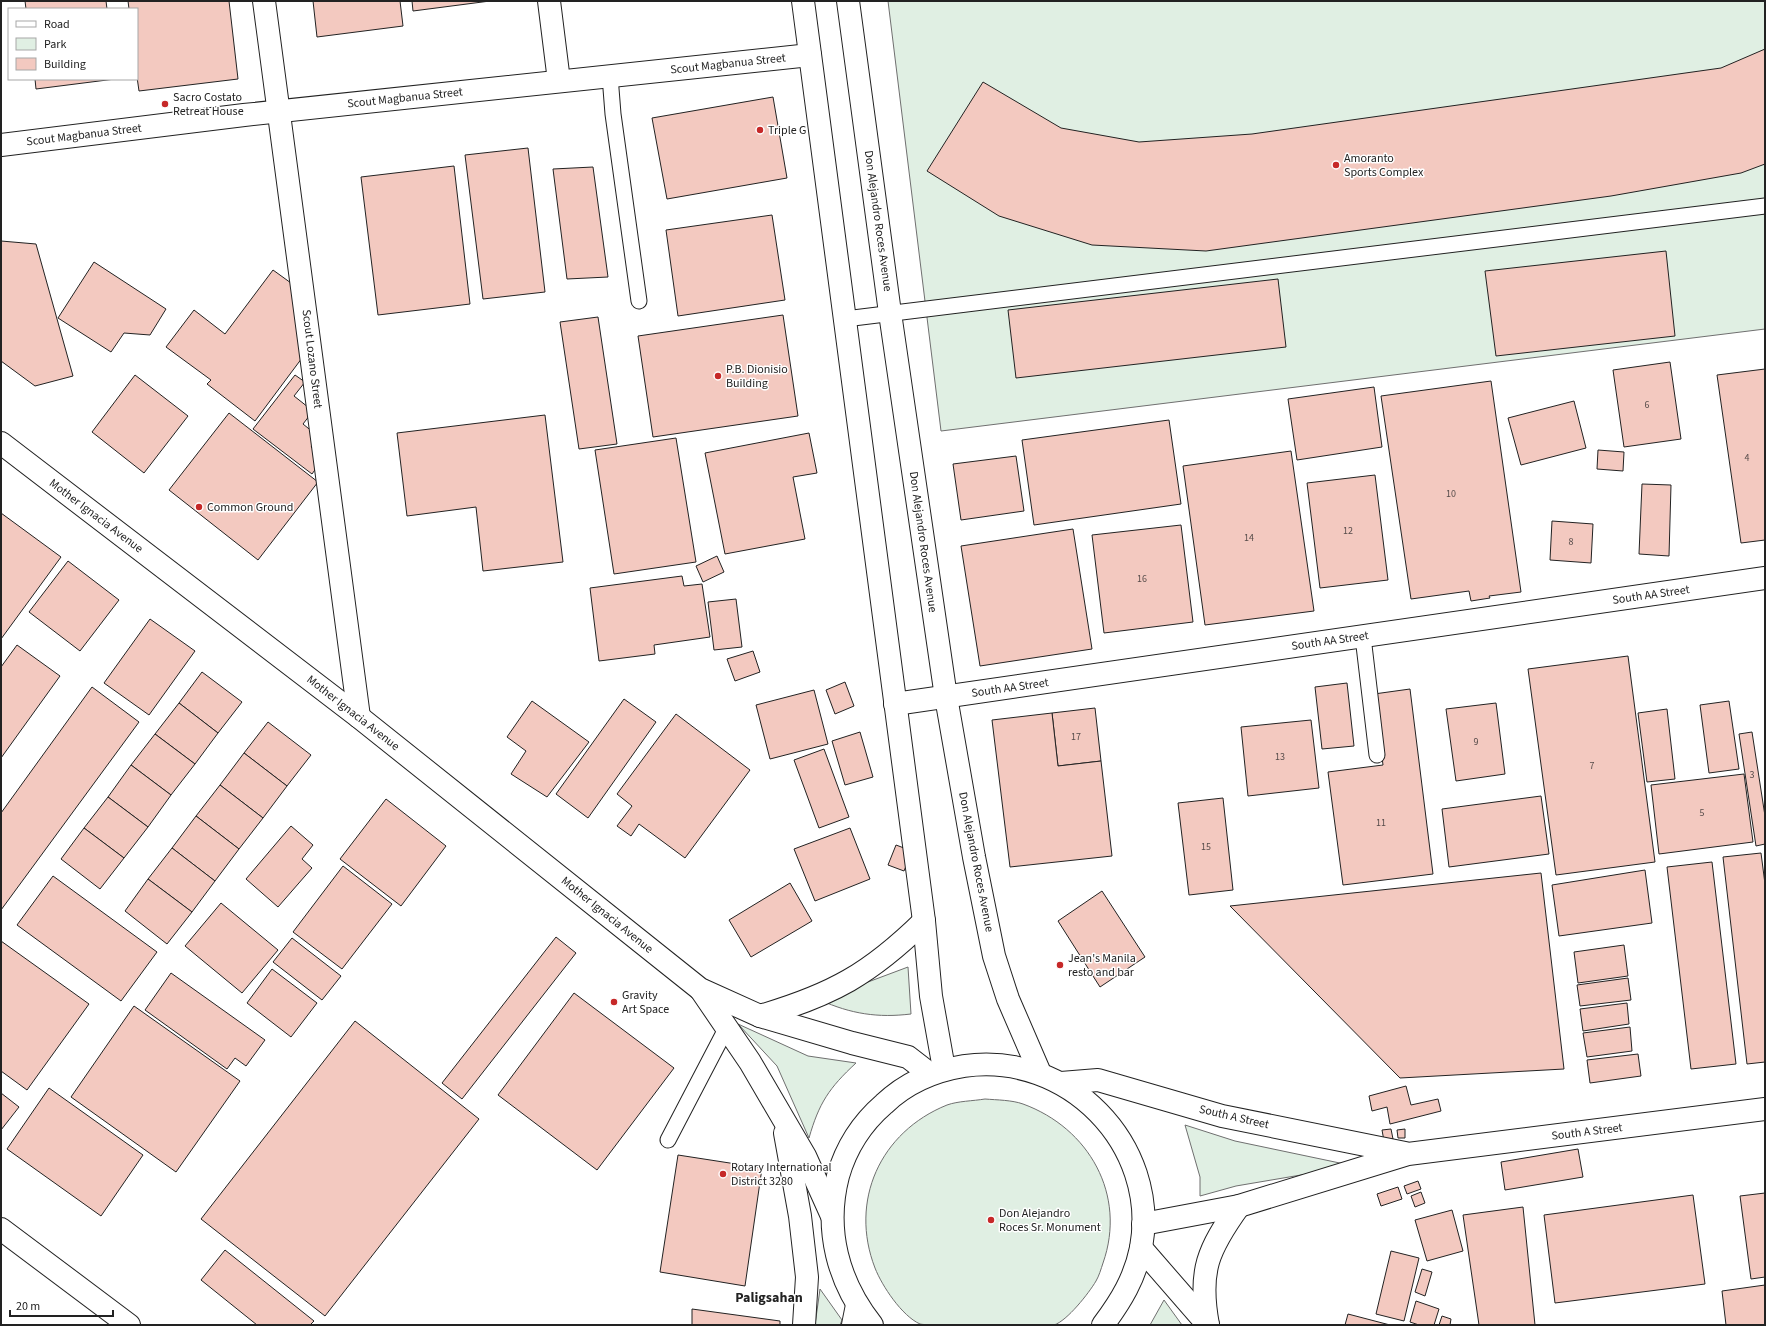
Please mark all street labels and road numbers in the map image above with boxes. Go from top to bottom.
street label: Scout Magbanua Street [669,49,787,79]
street label: Scout Magbanua Street [346,83,464,113]
street label: Scout Magbanua Street [25,119,143,151]
street label: Don Alejandro Roces Avenue [860,149,896,293]
street label: Scout Lozano Street [297,309,327,409]
street label: Don Alejandro Roces Avenue [905,470,941,614]
street label: Mother Ignacia Avenue [45,475,147,557]
street label: South AA Street [1611,581,1691,609]
street label: South AA Street [1290,627,1370,655]
street label: Mother Ignacia Avenue [303,671,403,755]
street label: South AA Street [970,674,1050,702]
street label: Don Alejandro Roces Avenue [954,791,998,934]
street label: Mother Ignacia Avenue [557,873,657,957]
street label: South A Street [1197,1101,1271,1133]
street label: South A Street [1551,1119,1623,1145]

